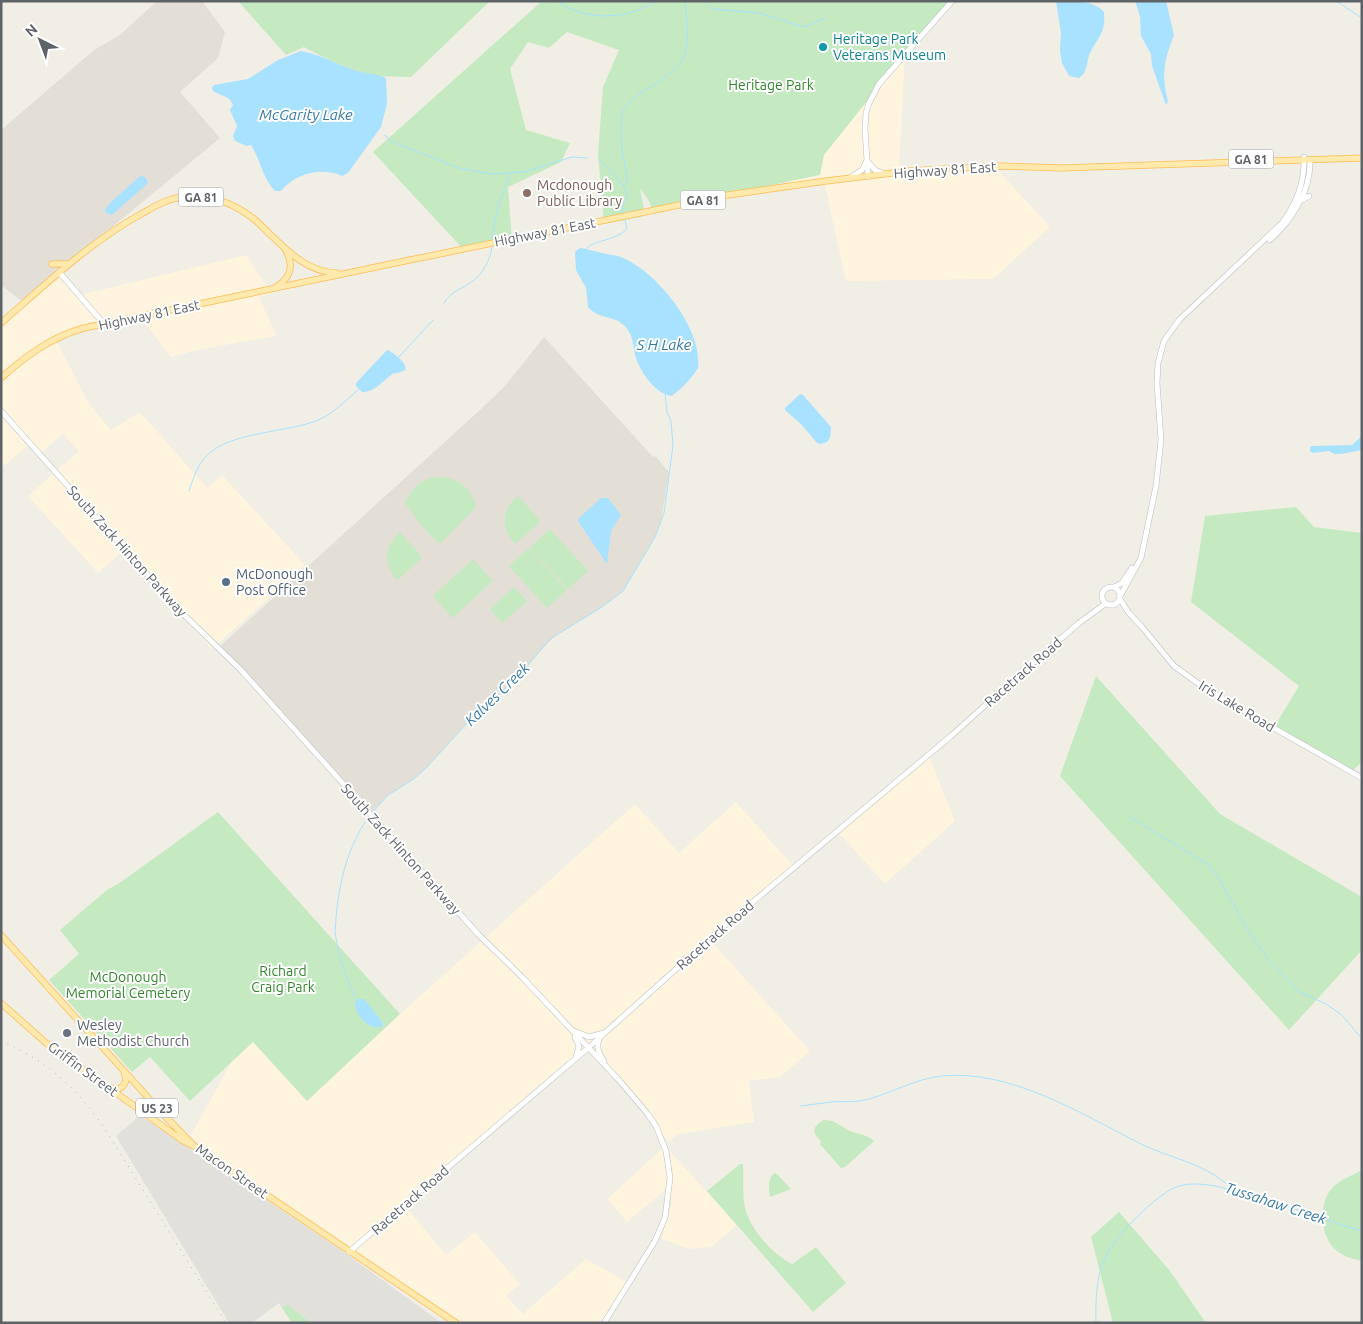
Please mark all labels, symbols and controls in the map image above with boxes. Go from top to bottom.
north arrow [15,15,65,65]
text: N [22,21,41,40]
place label: Heritage Park Veterans Museum [833,31,946,63]
marker: Heritage Park Veterans Museum [817,41,829,53]
park label: Heritage Park [728,77,814,93]
water label: McGarity Lake [259,106,353,123]
road number: GA 81 [1228,150,1274,168]
street label: Highway 81 East [893,158,997,182]
place label: Mcdonough Public Library [537,177,622,209]
marker: Mcdonough Public Library [521,187,533,199]
road number: GA 81 [178,188,224,206]
road number: GA 81 [680,190,726,210]
street label: Highway 81 East [493,214,597,250]
street label: Highway 81 East [97,296,201,334]
water label: S H Lake [636,336,692,353]
street label: South Zack Hinton Parkway [64,482,190,620]
place label: McDonough Post Office [236,566,313,598]
marker: McDonough Post Office [220,576,232,588]
street label: Racetrack Road [981,634,1065,710]
water label: Kalves Creek [461,659,533,729]
street label: Iris Lake Road [1196,677,1278,735]
street label: South Zack Hinton Parkway [338,780,464,918]
street label: Racetrack Road [673,897,757,973]
park label: Richard Craig Park [251,963,315,995]
park label: McDonough Memorial Cemetery [66,969,191,1001]
place label: Wesley Methodist Church [77,1017,189,1049]
marker: Wesley Methodist Church [61,1027,73,1039]
street label: Griffin Street [45,1038,121,1100]
road number: US 23 [136,1098,178,1118]
street label: Macon Street [193,1140,272,1202]
street label: Racetrack Road [368,1162,452,1238]
water label: Tussahaw Creek [1223,1179,1329,1227]

